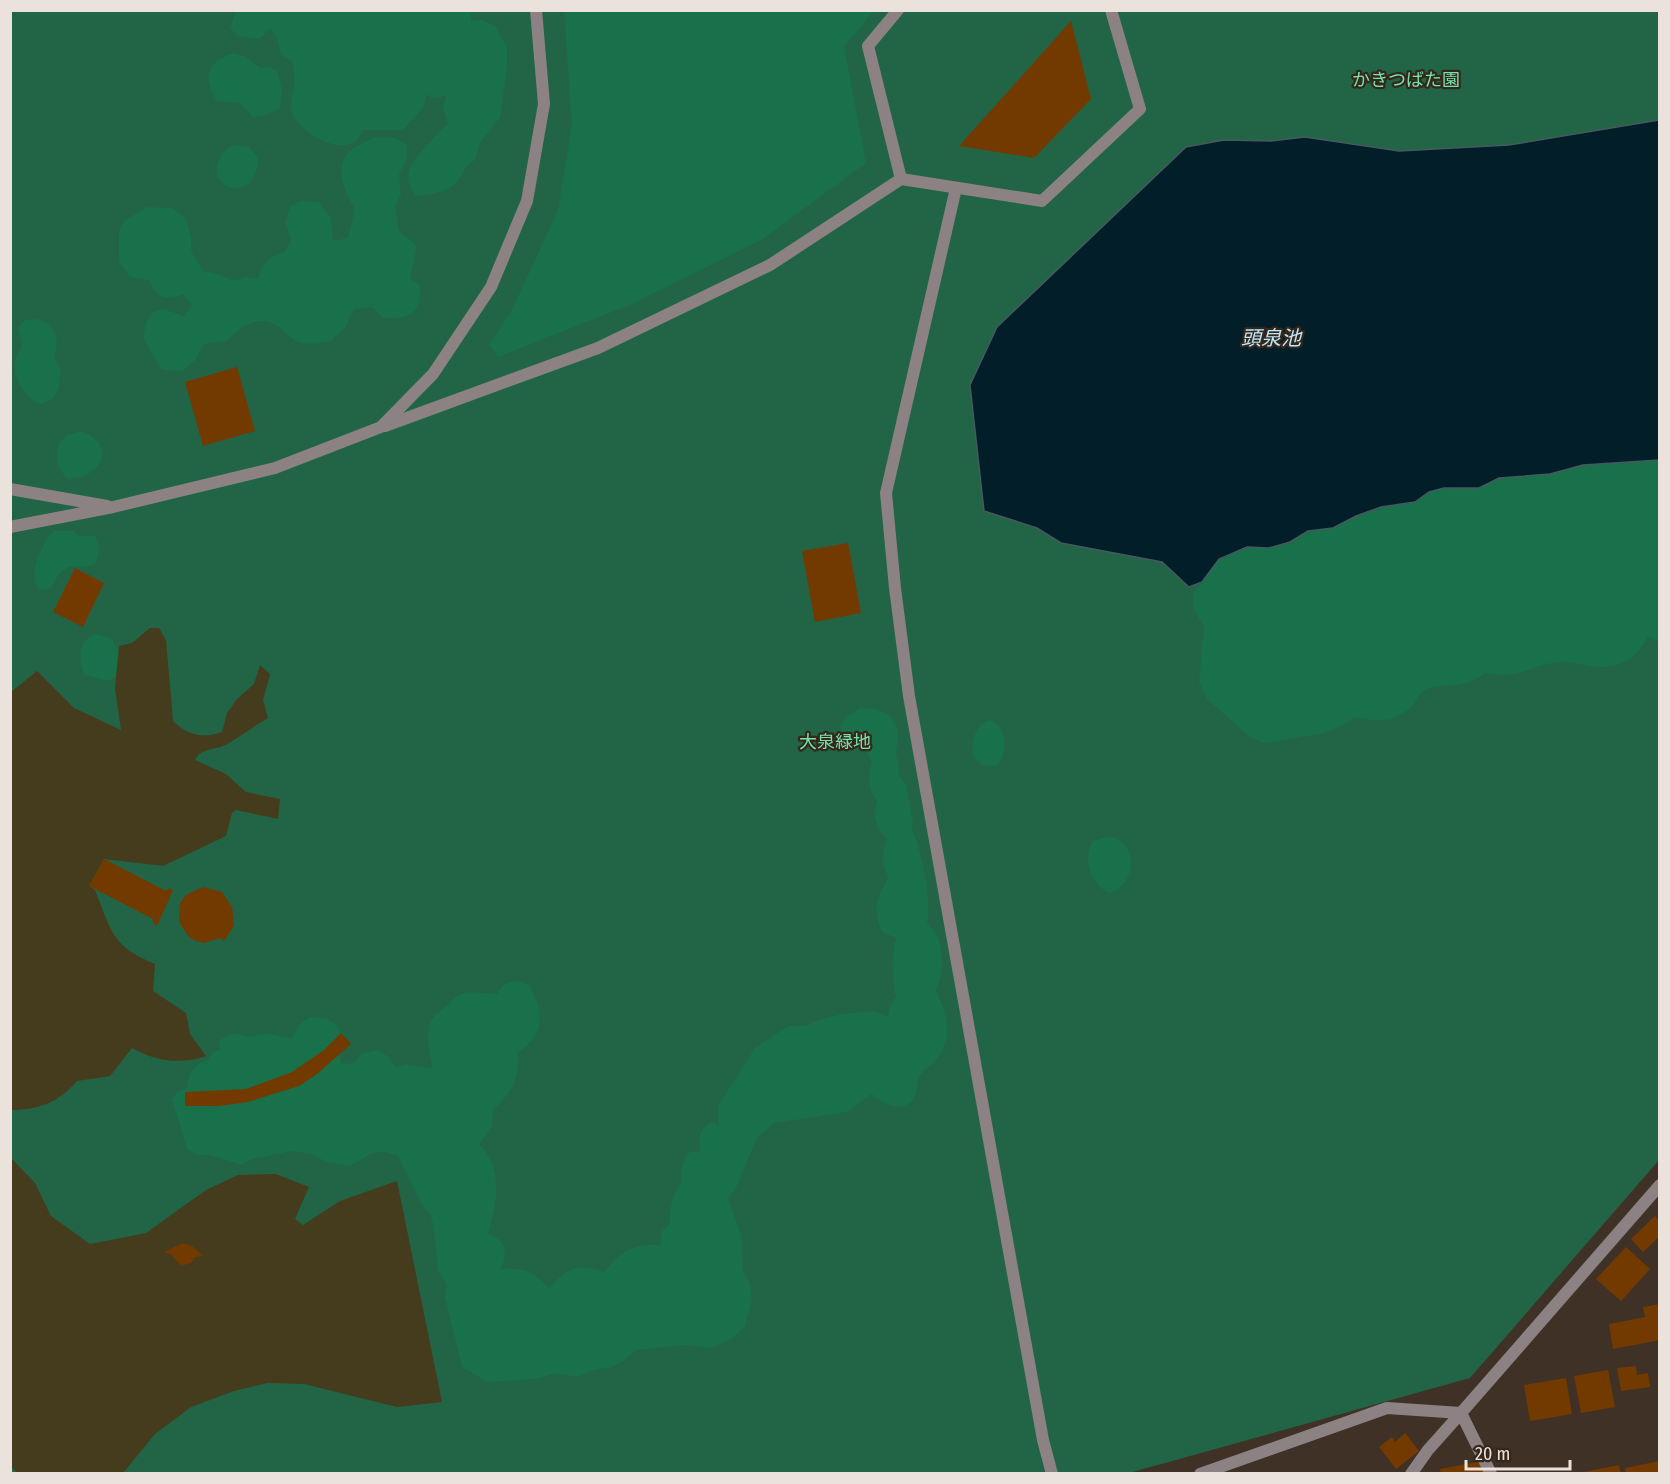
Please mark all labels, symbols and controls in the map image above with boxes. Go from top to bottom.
park label: かきつばた園 [1352,69,1460,91]
water label: 頭泉池 [1241,326,1303,350]
park label: 大泉緑地 [799,731,871,753]
scale bar [1466,1433,1570,1471]
text: 20 m [1475,1443,1510,1465]

